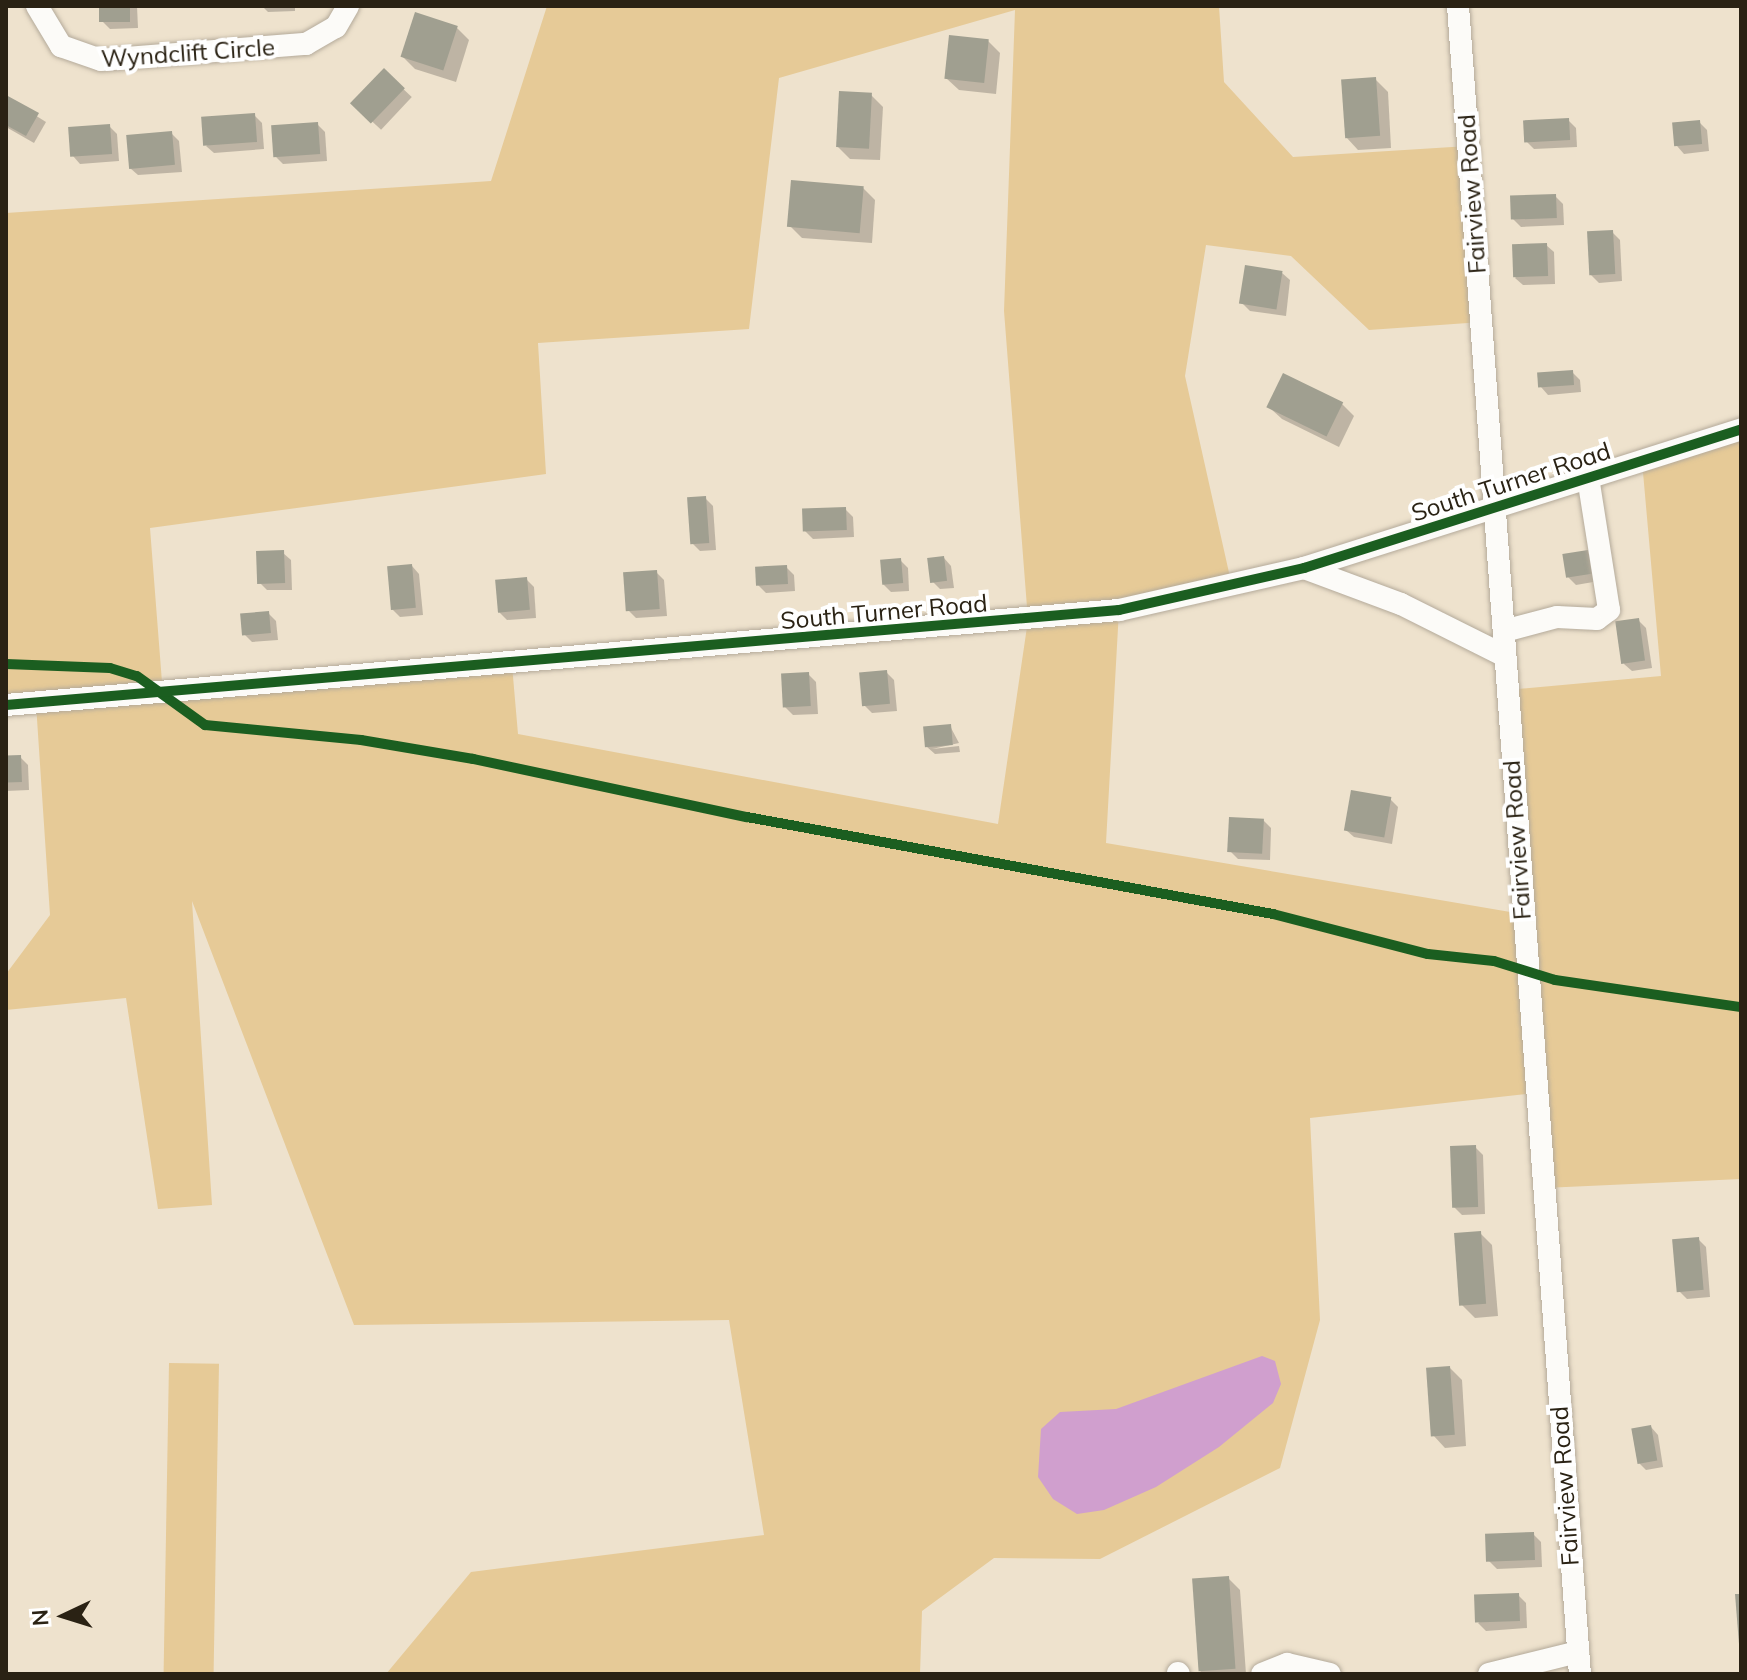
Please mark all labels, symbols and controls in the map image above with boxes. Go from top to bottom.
street label: Wyndclift Circle [100,33,276,73]
street label: Fairview Road [1452,113,1492,275]
street label: South Turner Road [1408,436,1614,528]
street label: South Turner Road [779,589,989,635]
street label: Fairview Road [1497,759,1537,921]
street label: Fairview Road [1545,1405,1585,1567]
north arrow [24,1576,104,1656]
text: N [26,1608,55,1627]

